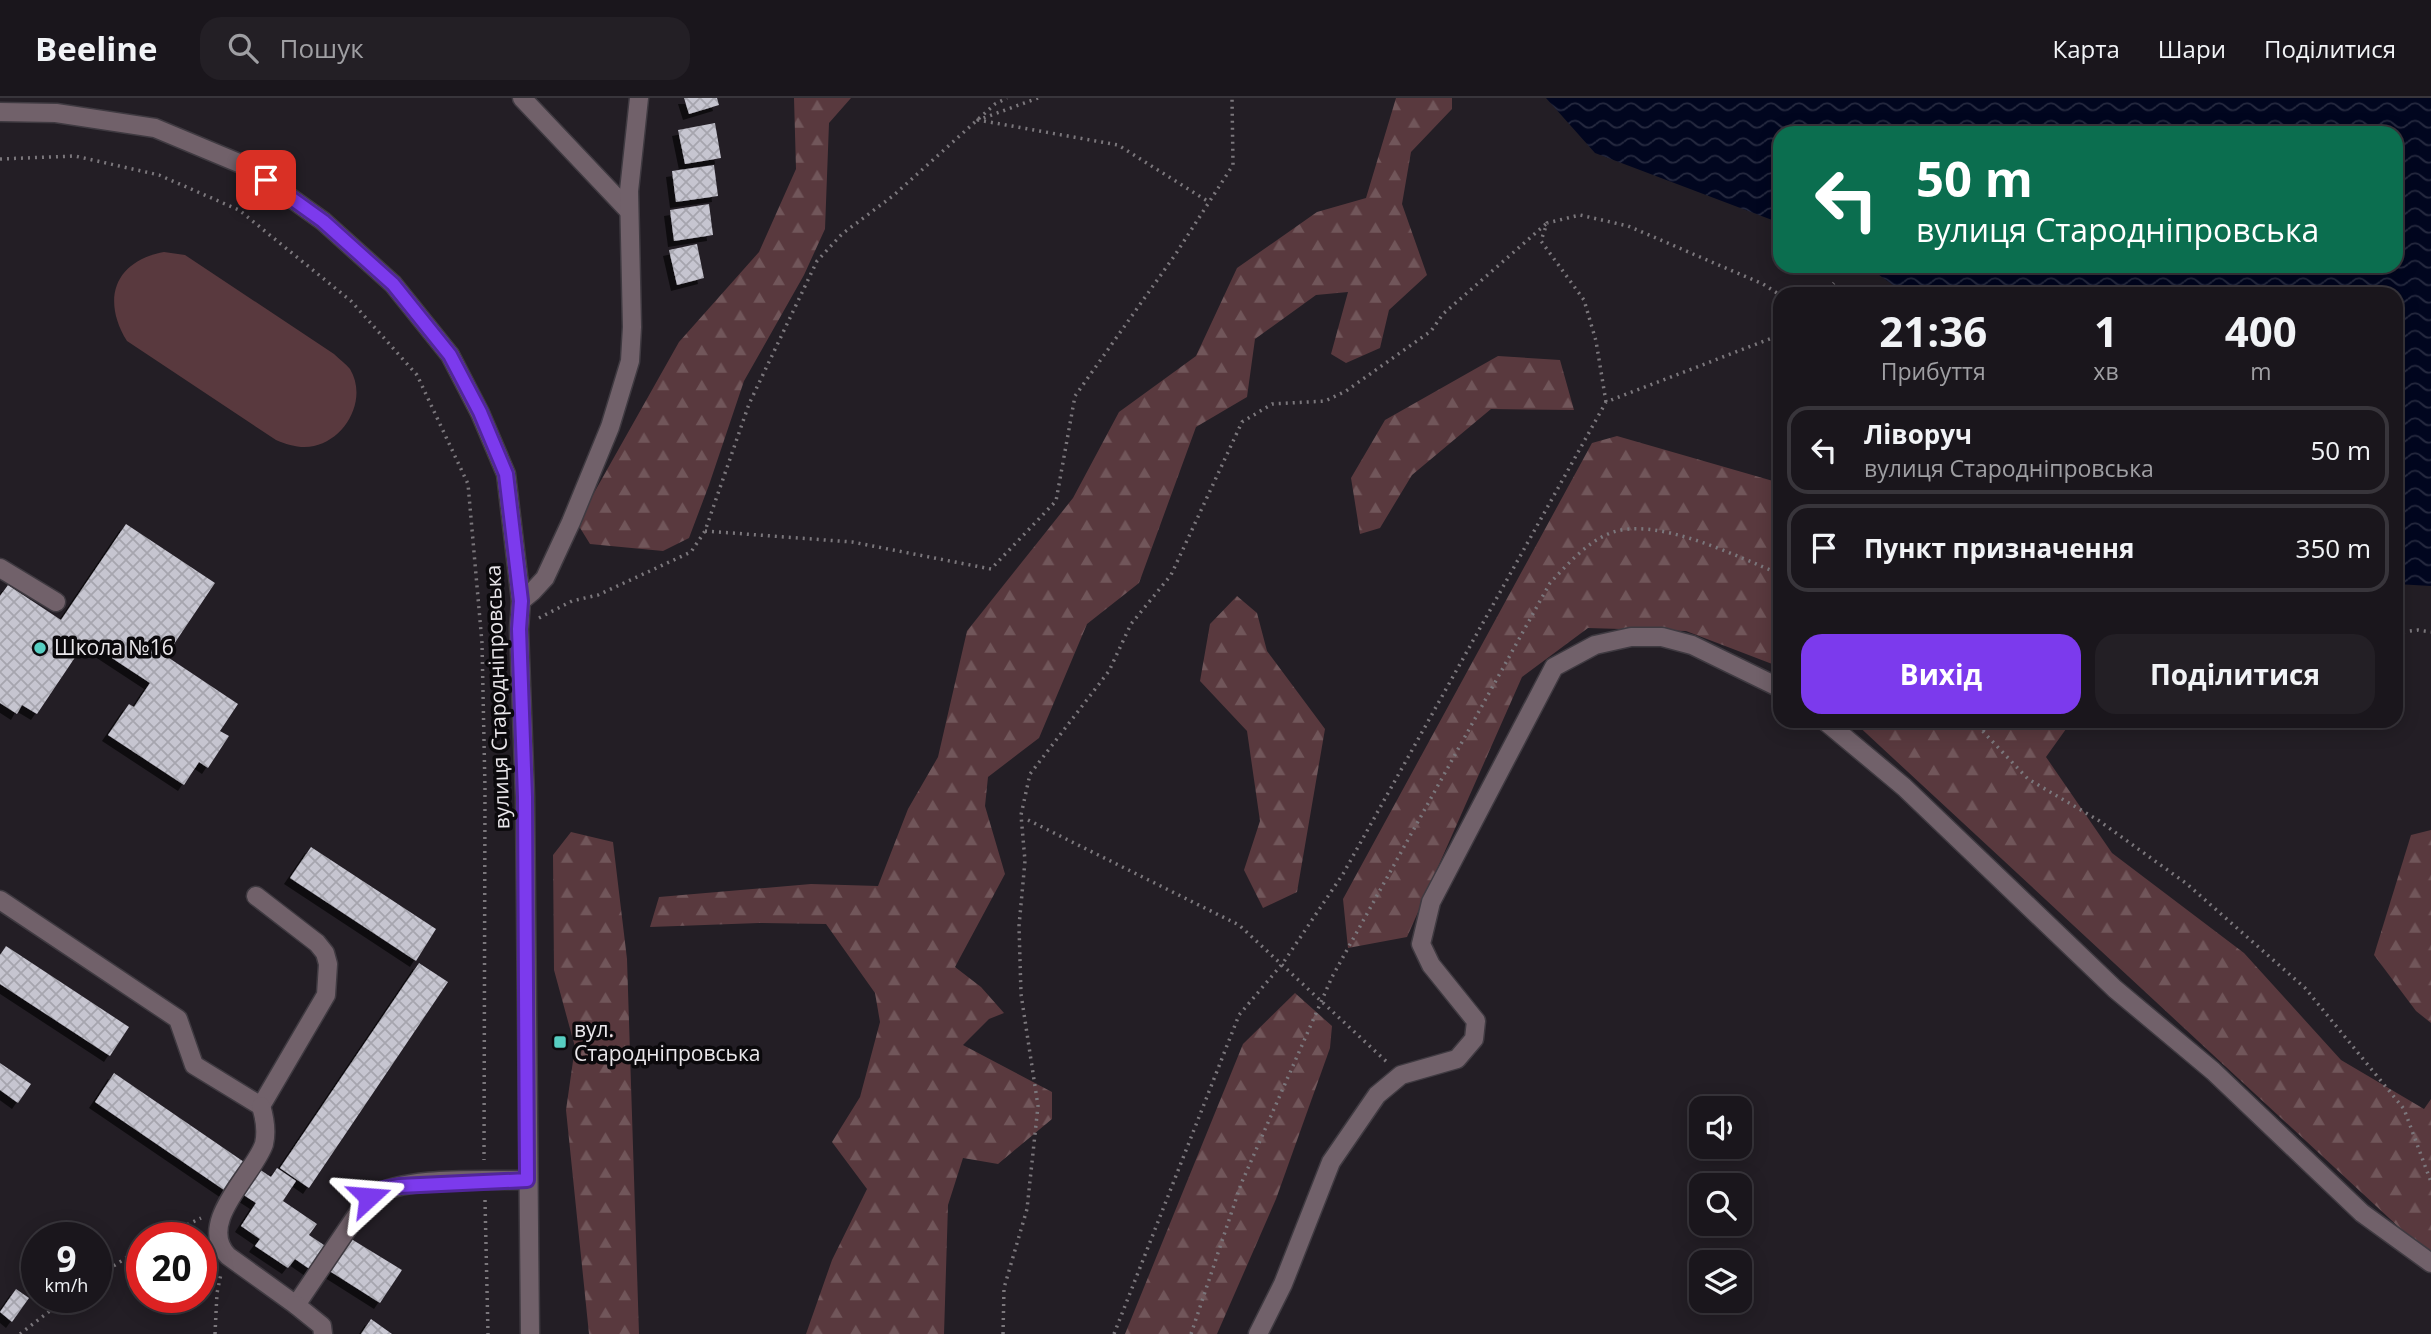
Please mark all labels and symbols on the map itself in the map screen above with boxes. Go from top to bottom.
pin [236,150,296,210]
street label: вулиця Стародніпровська [478,564,516,830]
place label: Школа №16 [54,633,174,661]
marker: Школа №16 [32,640,48,656]
place label: вул. Стародніпровська [574,1015,760,1067]
marker: вул. Стародніпровська [552,1034,568,1050]
position arrow [332,1160,406,1234]
speed limit sign: 20 [126,1222,217,1313]

